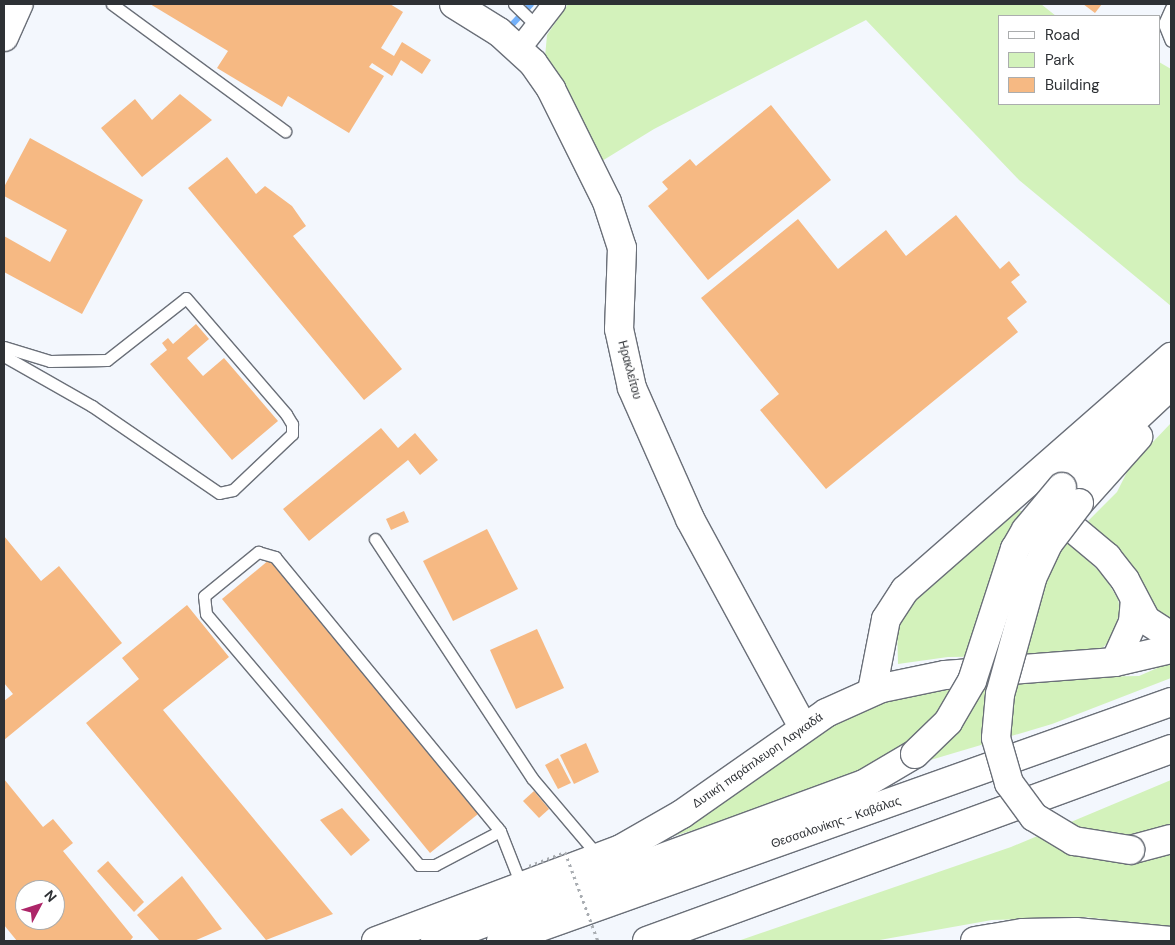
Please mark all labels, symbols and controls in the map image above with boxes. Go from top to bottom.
legend [998,15,1160,105]
text: Road [1045,25,1080,45]
text: Park [1045,50,1075,70]
text: Building [1045,75,1100,95]
street label: Ηρακλείτου [614,339,644,401]
street label: Δυτική παράπλευρη Λαγκαδά [690,710,826,812]
street label: Θεσσαλονίκης - Καβάλας [769,794,903,852]
north arrow [15,880,65,930]
text: N [41,886,61,906]

